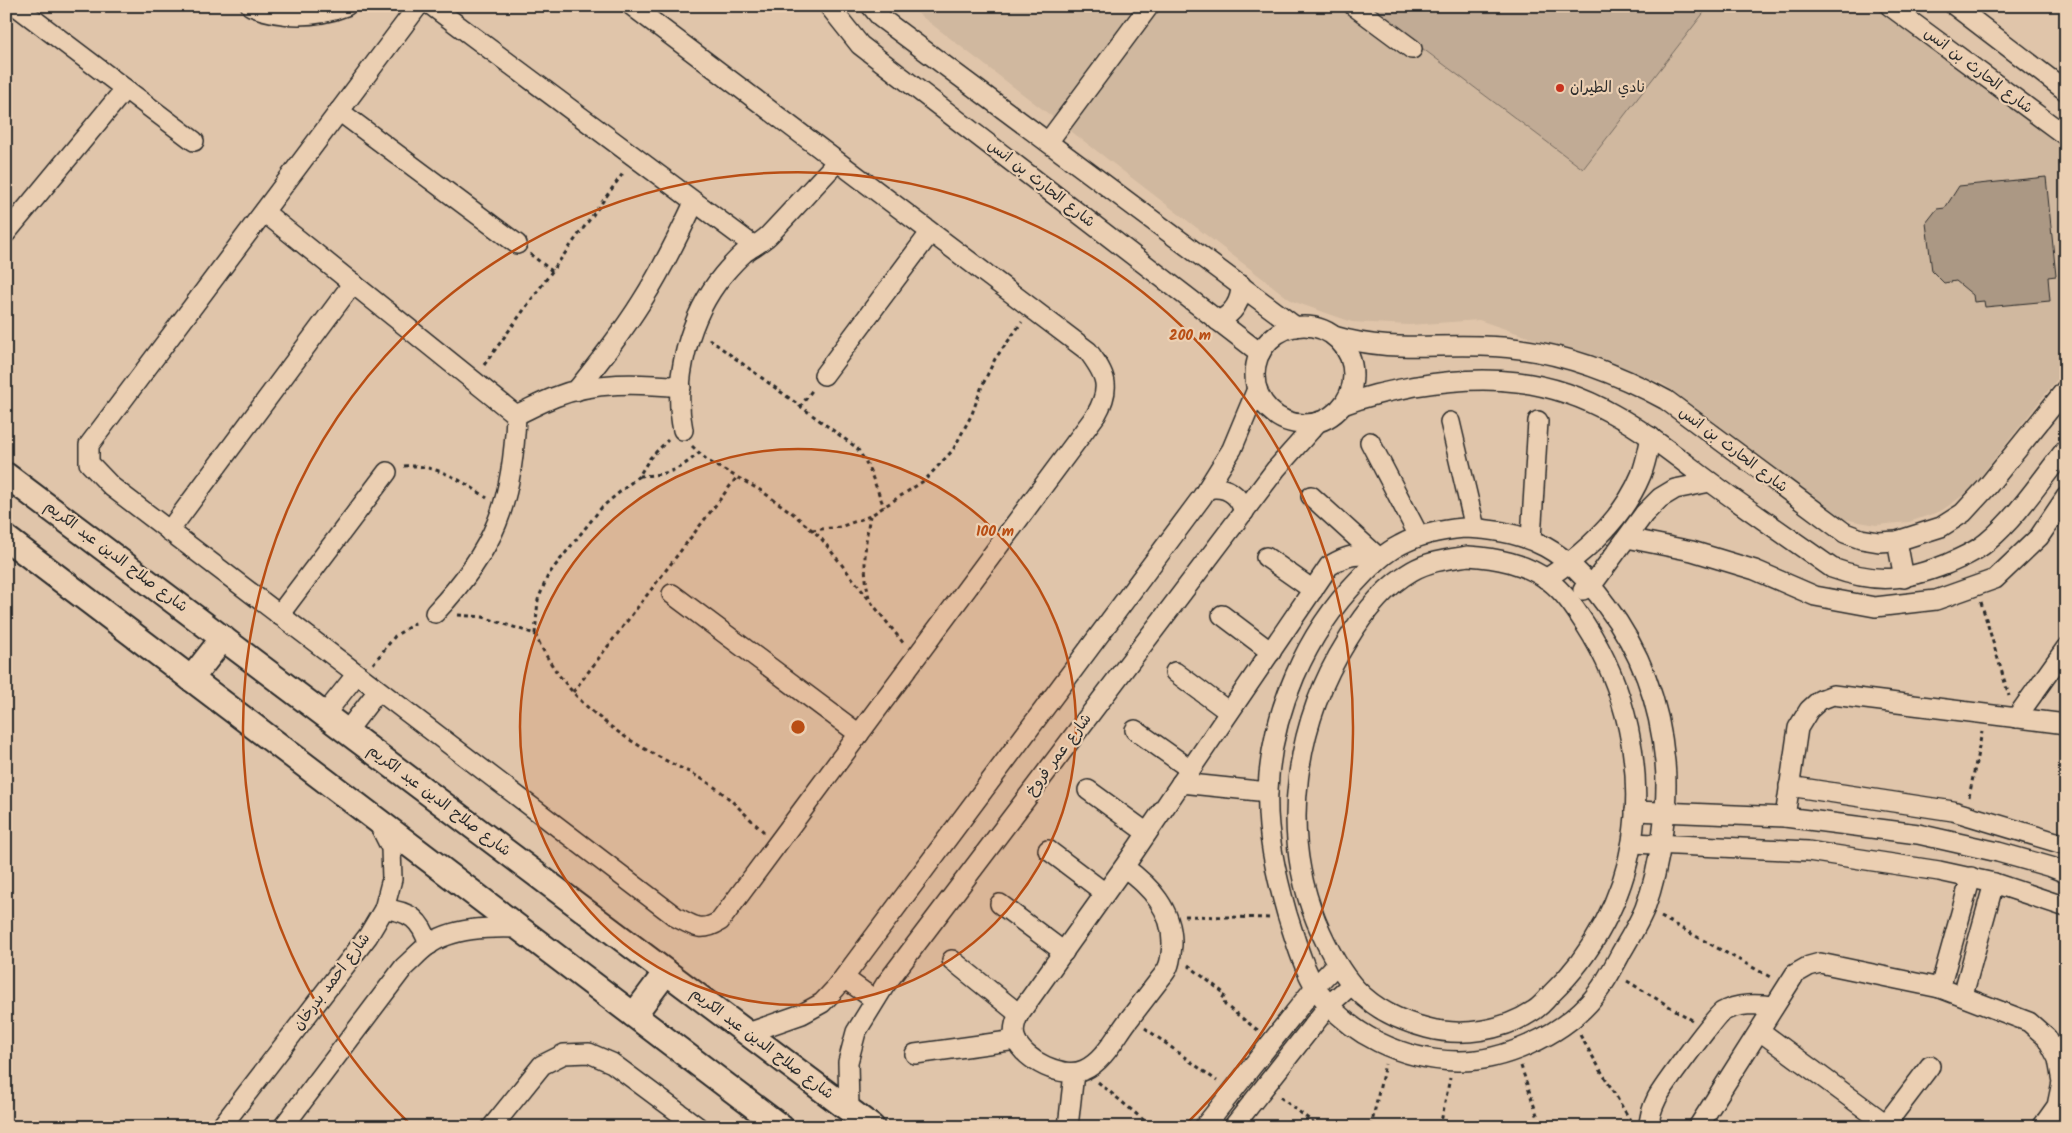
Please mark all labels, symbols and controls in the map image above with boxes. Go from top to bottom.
street label: شارع الحارث بن انس [1918,22,2038,120]
place label: نادي الطيران [1570,76,1645,100]
marker: نادي الطيران [1554,82,1566,94]
street label: شارع الحارث بن انس [982,134,1100,234]
text: 200 m [1169,324,1211,348]
street label: شارع الحارث بن انس [1673,401,1793,499]
street label: شارع صلاح الدين عبد الكريم [39,495,193,619]
text: 100 m [976,520,1014,544]
street label: شارع عمر فروخ [1020,709,1098,801]
centre of rings [789,718,807,736]
street label: شارع صلاح الدين عبد الكريم [362,739,516,863]
street label: شارع احمد بدرخان [287,928,377,1036]
street label: شارع صلاح الدين عبد الكريم [685,982,839,1106]

